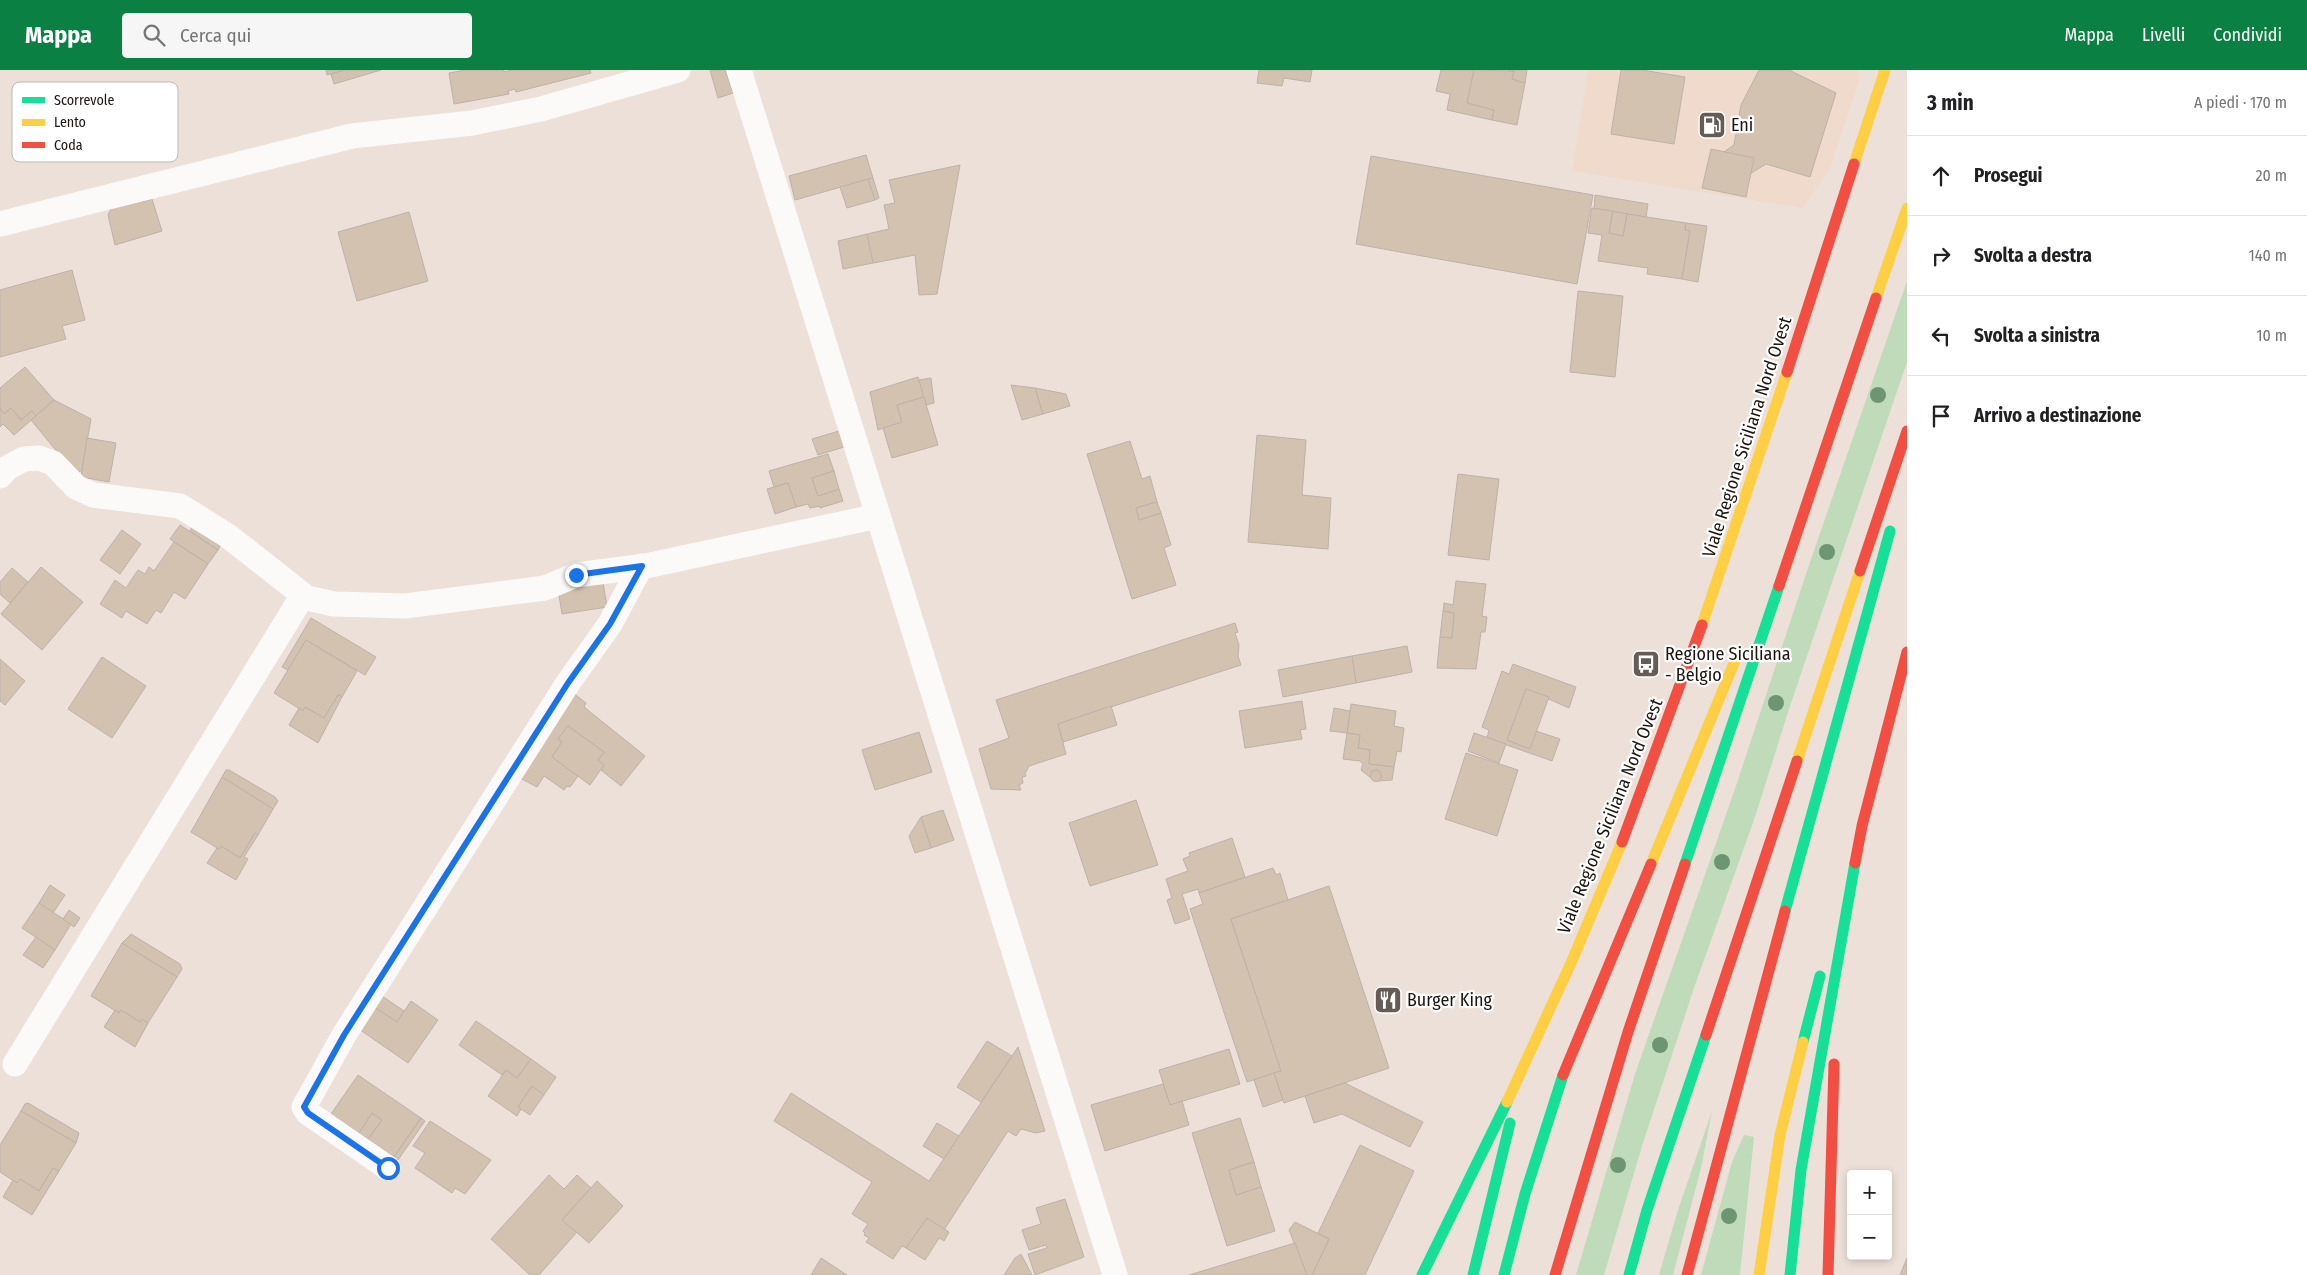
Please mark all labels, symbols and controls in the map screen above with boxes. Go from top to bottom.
search box [122,13,472,58]
text: Mappa [25,21,92,49]
icon: search [140,21,168,49]
text: Cerca qui [180,24,251,47]
text: Mappa [2065,24,2114,46]
text: Livelli [2142,24,2185,46]
text: Condividi [2213,24,2282,46]
legend [12,82,178,162]
text: 3 min [1927,90,1974,116]
text: Scorrevole [54,92,114,109]
text: A piedi · 170 m [2194,93,2287,112]
fuel station icon: Eni [1697,110,1727,140]
text: Lento [54,114,86,131]
place label: Eni [1731,114,1753,136]
text: Coda [54,137,83,154]
icon: ahead [1927,162,1955,190]
text: Prosegui [1974,164,2043,187]
text: 20 m [2256,166,2287,185]
icon: right [1927,242,1955,270]
text: Svolta a destra [1974,244,2092,267]
text: 140 m [2249,246,2287,265]
street label: Viale Regione Siciliana Nord Ovest [1698,314,1796,560]
icon: left [1927,322,1955,350]
text: Svolta a sinistra [1974,324,2100,347]
text: 10 m [2256,326,2287,345]
icon: arrive [1927,402,1955,430]
text: Arrivo a destinazione [1974,404,2141,427]
route end [565,564,588,587]
place label: Regione Siciliana - Belgio [1665,643,1791,686]
bus stop icon: Regione Siciliana - Belgio [1631,649,1661,679]
street label: Viale Regione Siciliana Nord Ovest [1553,695,1667,937]
restaurant icon: Burger King [1373,985,1403,1015]
place label: Burger King [1407,989,1492,1011]
route start [377,1157,400,1180]
map controls [1847,1170,1892,1260]
button: + [1847,1170,1892,1215]
button: − [1847,1215,1892,1260]

